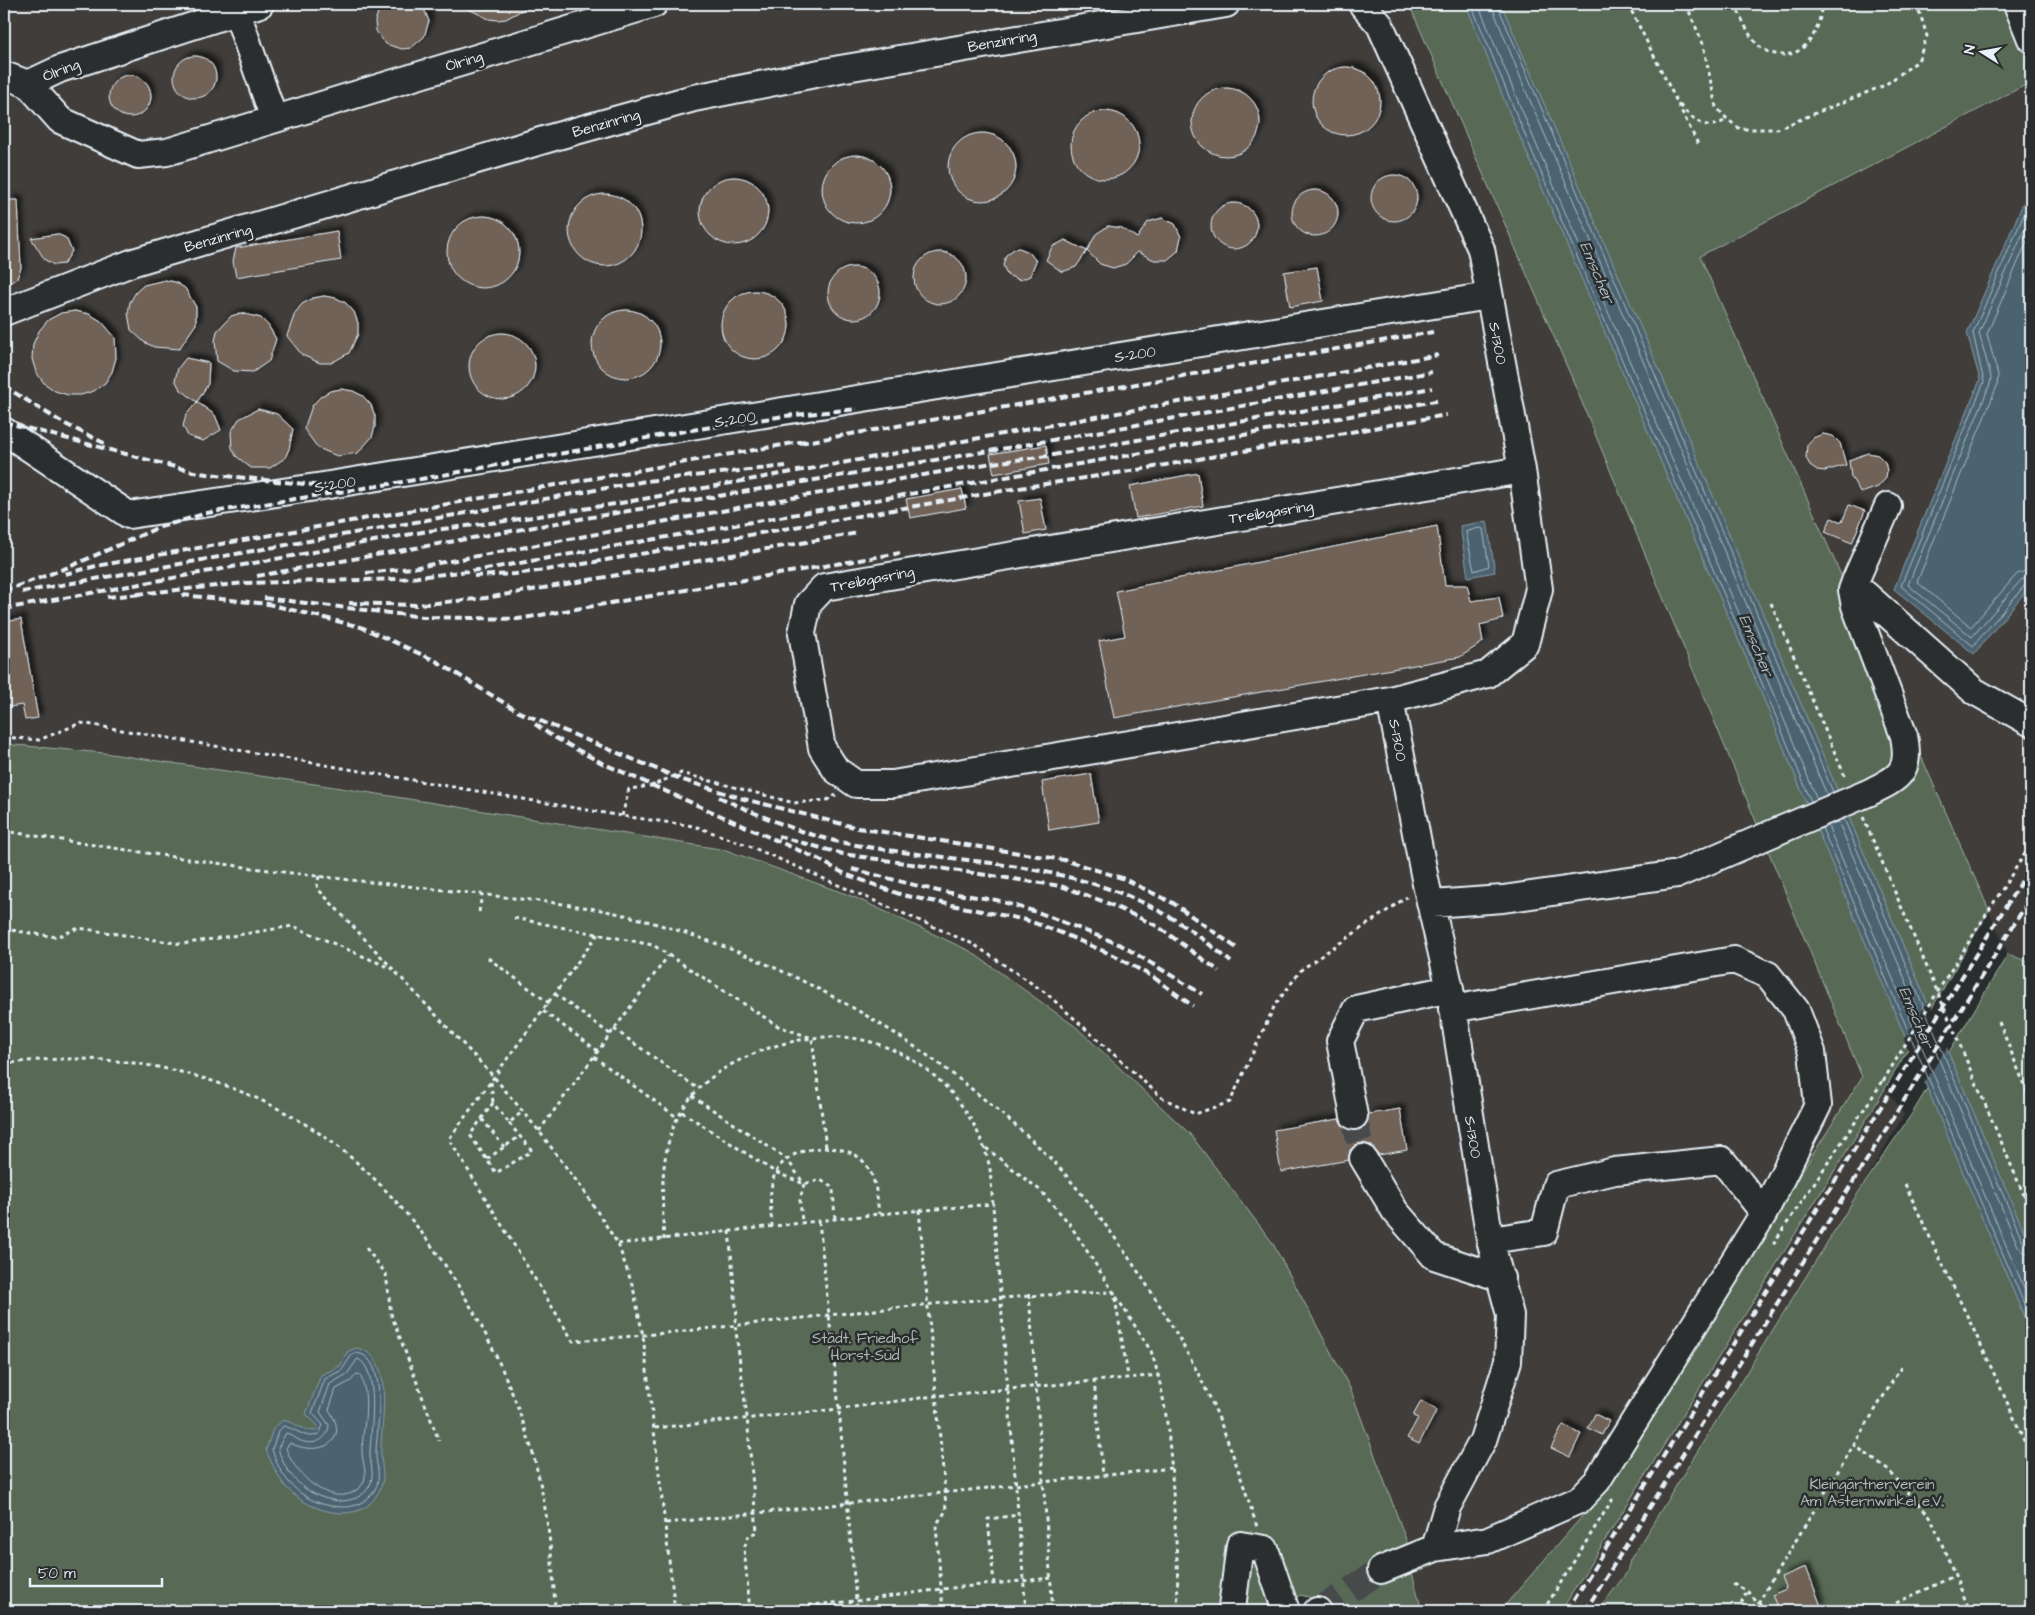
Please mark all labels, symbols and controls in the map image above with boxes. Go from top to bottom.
street label: Benzinring [966,25,1038,59]
north arrow [1958,28,2008,78]
text: N [1960,43,1981,56]
street label: Ölring [443,46,486,78]
street label: Ölring [40,54,83,88]
street label: Benzinring [570,104,643,144]
street label: Benzinring [182,219,255,259]
water label: Emscher [1574,238,1621,309]
street label: S-1300 [1483,320,1512,367]
street label: S-200 [1113,341,1158,368]
street label: S-200 [713,406,758,433]
street label: S-200 [313,471,358,498]
street label: Treibgasring [1227,495,1315,531]
street label: Treibgasring [828,561,916,599]
water label: Emscher [1733,611,1780,682]
street label: S-1300 [1383,717,1412,764]
water label: Emscher [1893,983,1940,1054]
street label: S-1300 [1459,1114,1486,1160]
park label: Städt. Friedhof Horst-Süd [812,1328,918,1366]
park label: Kleingärtnerverein Am Asternwinkel e.V. [1800,1474,1944,1512]
scale bar [30,1555,162,1587]
text: 50 m [38,1563,76,1584]

